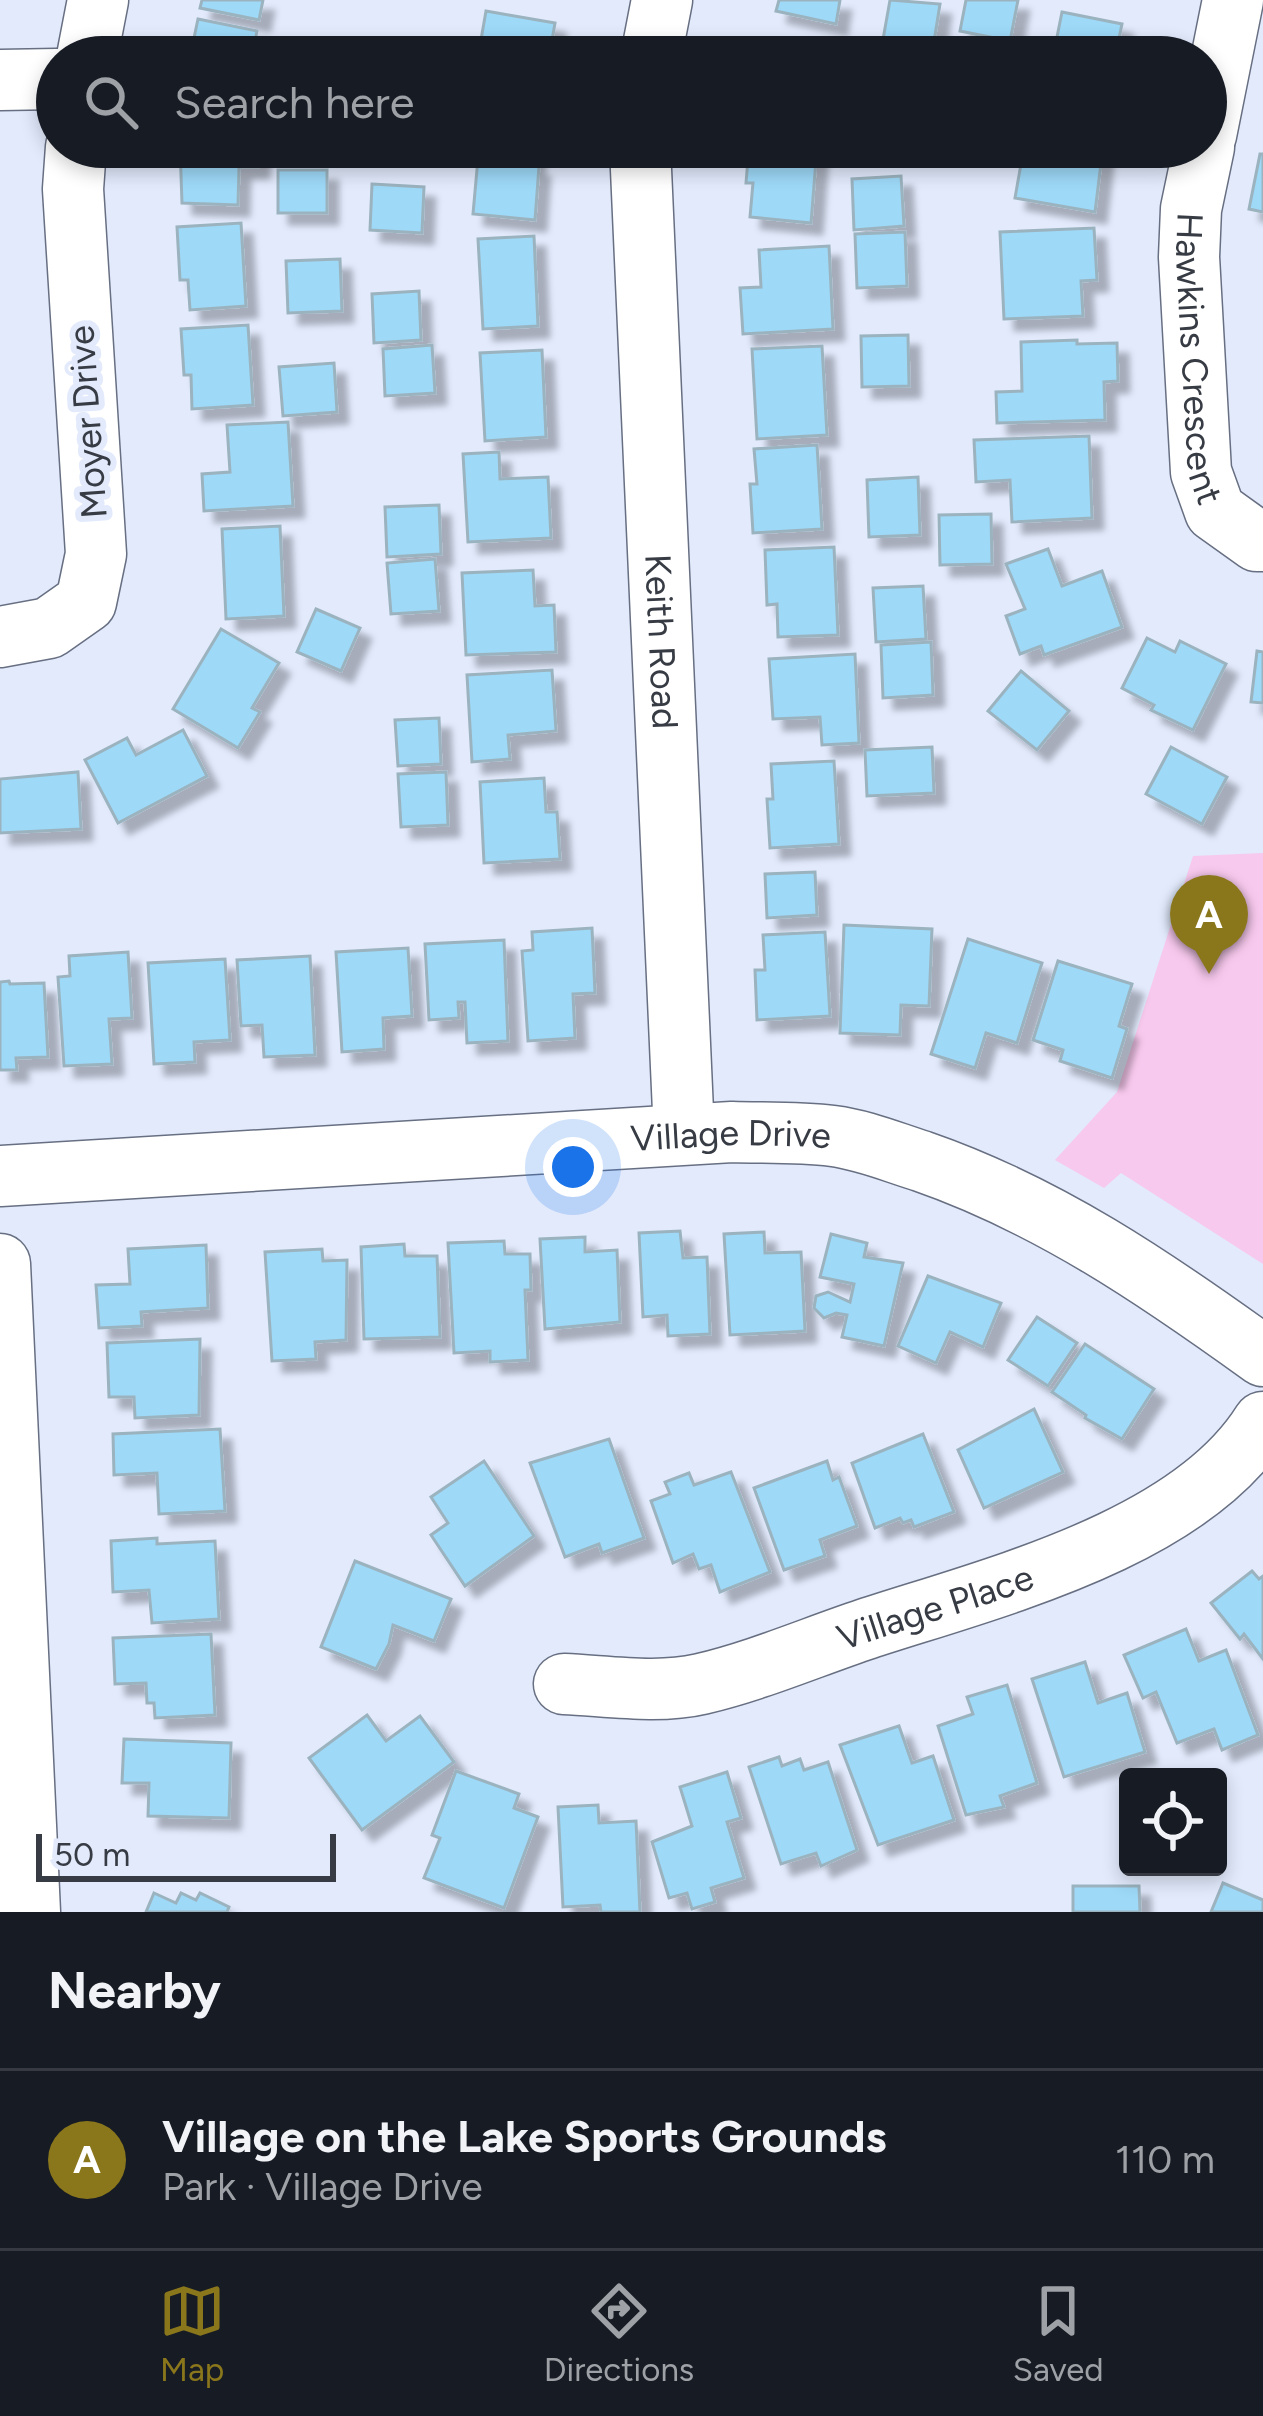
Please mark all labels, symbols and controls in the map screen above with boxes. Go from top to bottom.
search box [36,36,1227,168]
icon: search [78,69,144,135]
text: Search here [174,75,414,129]
street label: Hawkins Crescent [1167,212,1232,510]
street label: Moyer Drive [59,324,116,520]
street label: Keith Road [636,553,687,730]
pin: A [1170,875,1248,974]
street label: Village Drive [629,1111,833,1160]
your location [543,1137,603,1197]
street label: Village Place [831,1555,1039,1659]
map controls [1119,1768,1227,1876]
button: locate [1119,1768,1227,1876]
scale bar [36,1828,336,1881]
text: 50 m [54,1835,130,1874]
text: Nearby [48,1960,221,2021]
text: Village on the Lake Sports Grounds [162,2109,887,2163]
text: A [73,2136,101,2183]
text: 110 m [1115,2136,1215,2183]
text: Park · Village Drive [162,2163,482,2210]
tab: Map [159,2278,225,2389]
tab: Directions [544,2278,694,2389]
tab: Saved [1013,2278,1104,2389]

